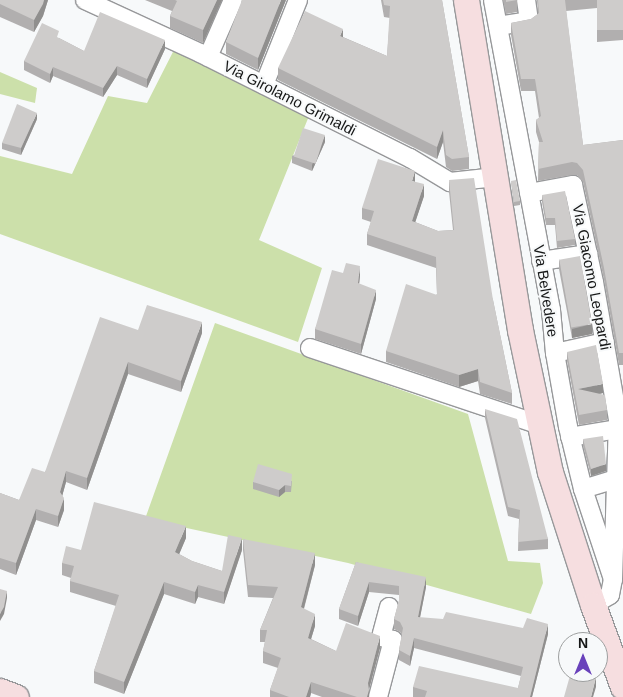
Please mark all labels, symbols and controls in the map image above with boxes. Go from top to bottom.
street label: Via Girolamo Grimaldi [221,57,359,139]
street label: Via Giacomo Leopardi [569,203,615,351]
street label: Via Belvedere [530,244,562,338]
north arrow [558,632,608,682]
text: N [578,635,588,651]

